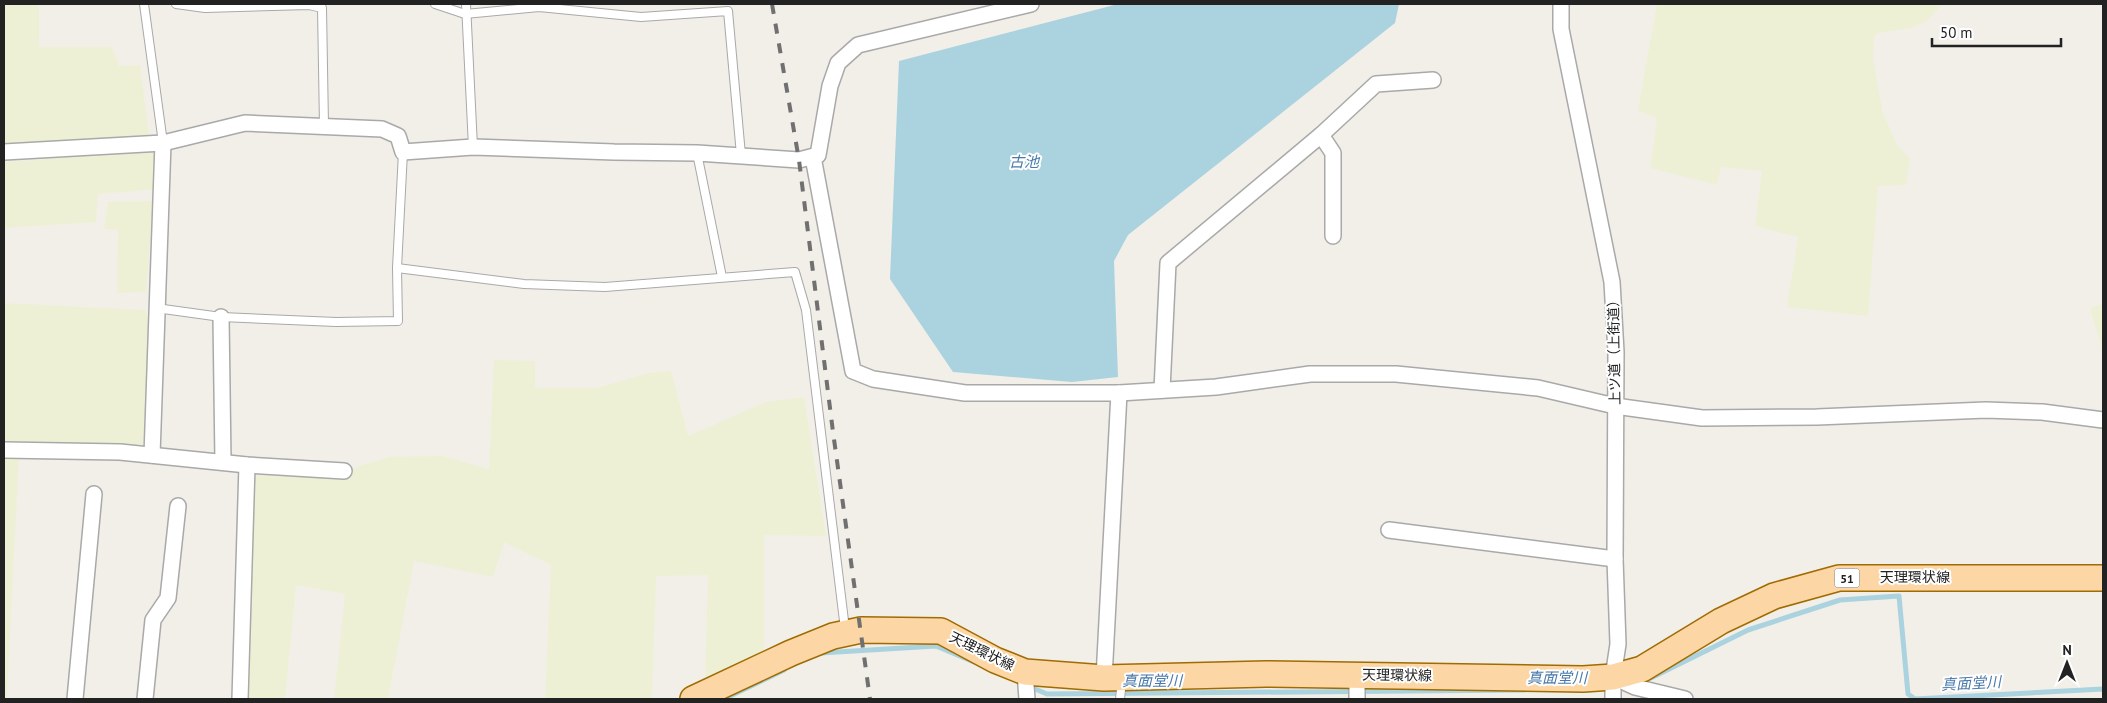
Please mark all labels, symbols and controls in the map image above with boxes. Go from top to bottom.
scale bar [1932,15,2061,47]
text: 50 m [1940,23,1973,42]
water label: 古池 [1009,152,1041,171]
street label: 上ツ道（上街道） [1604,293,1624,405]
road number: 51 [1834,568,1860,588]
street label: 天理環状線 [1880,568,1950,586]
street label: 天理環状線 [947,628,1017,674]
north arrow [2042,638,2092,688]
text: N [2062,641,2072,659]
street label: 天理環状線 [1362,665,1432,685]
water label: 真面堂川 [1527,668,1589,687]
water label: 真面堂川 [1122,671,1184,690]
water label: 真面堂川 [1941,672,2003,694]

